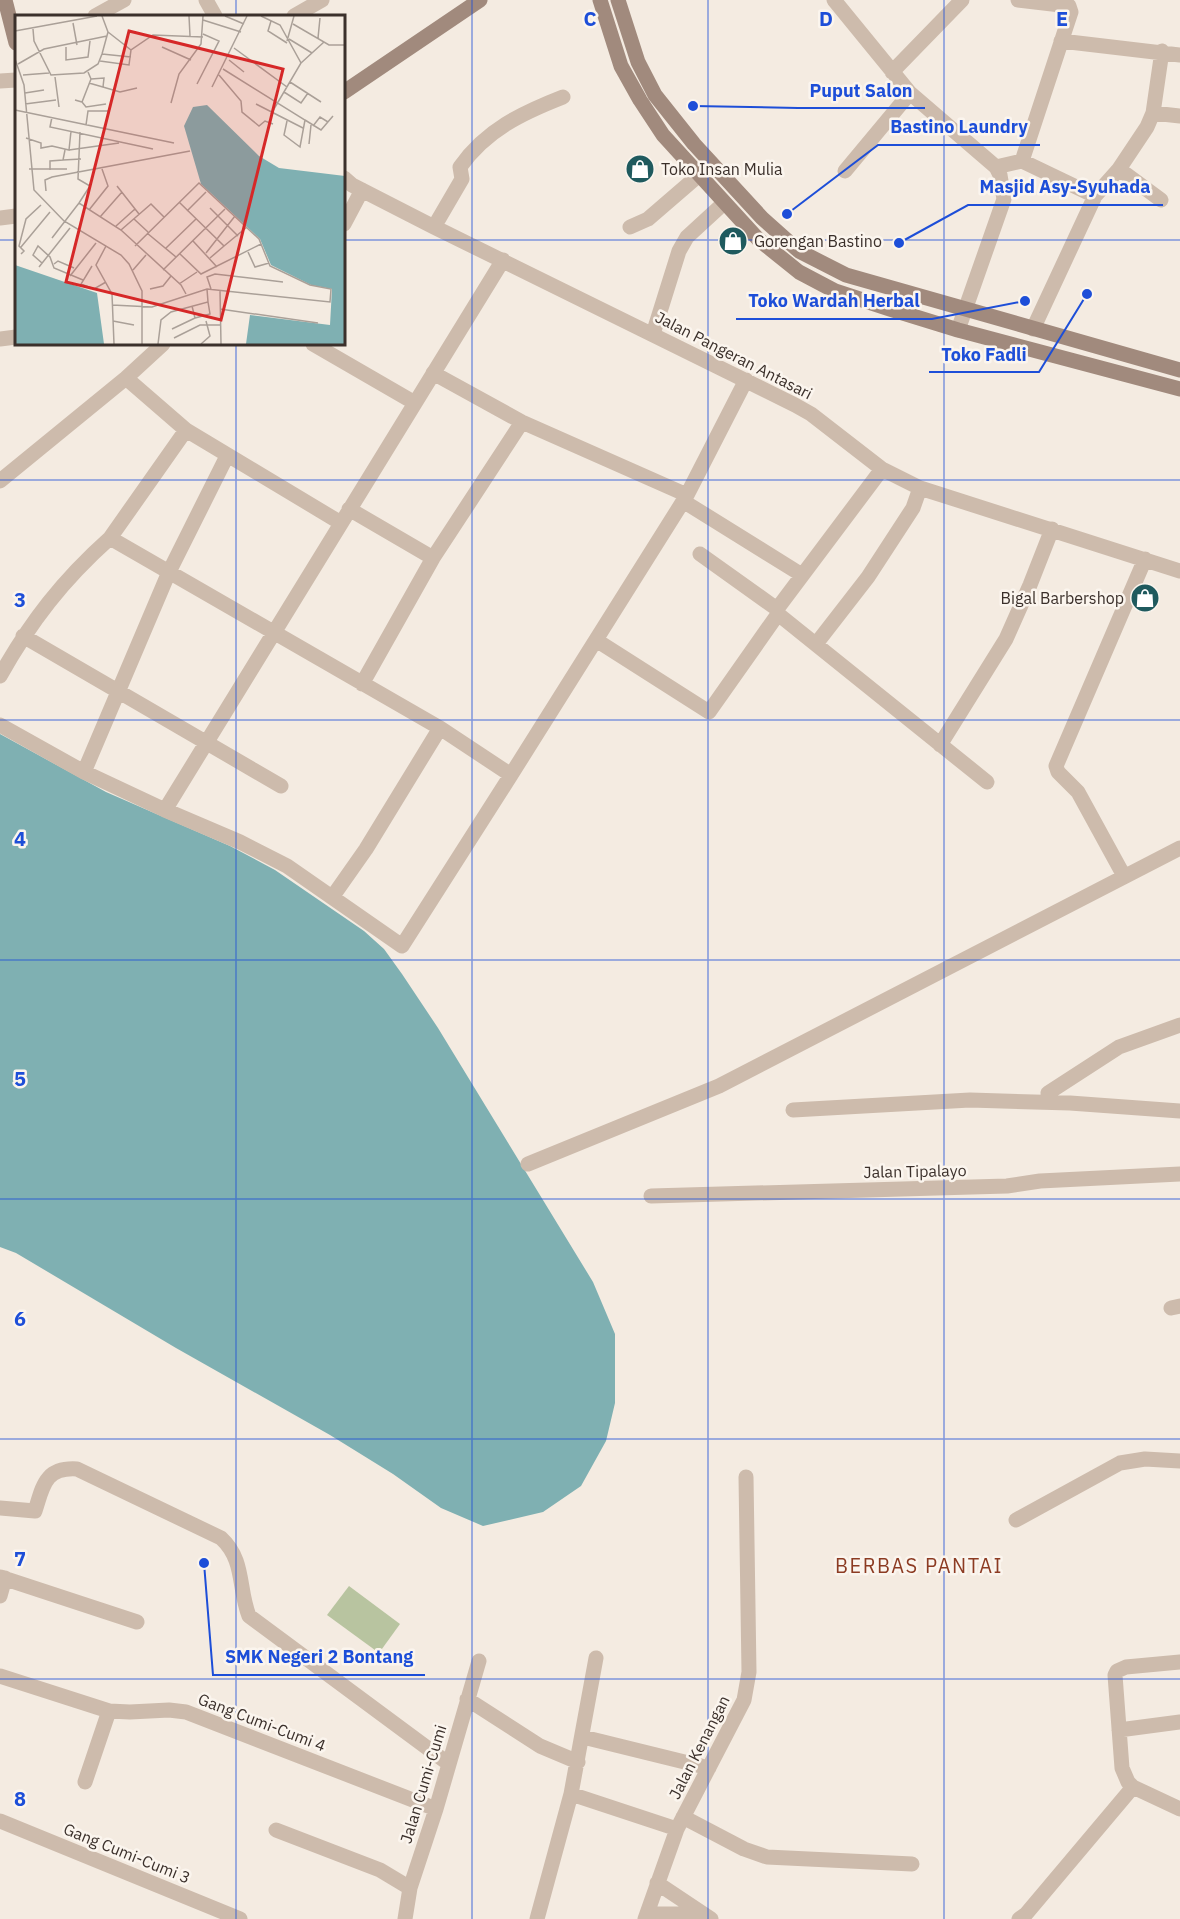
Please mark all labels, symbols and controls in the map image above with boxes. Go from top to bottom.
text: C [583,5,597,32]
text: D [819,5,833,32]
text: E [1056,5,1068,32]
inset map [15,15,345,345]
callout: Puput Salon [798,72,925,108]
text: Puput Salon [809,79,913,102]
callout: Bastino Laundry [878,109,1040,145]
text: Bastino Laundry [890,115,1028,138]
shop icon: Toko Insan Mulia [624,153,656,185]
place label: Toko Insan Mulia [661,159,783,179]
callout: Masjid Asy-Syuhada [968,169,1163,205]
text: Masjid Asy-Syuhada [980,175,1150,198]
shop icon: Gorengan Bastino [717,225,749,257]
place label: Gorengan Bastino [754,231,882,251]
callout: Toko Wardah Herbal [736,283,932,319]
text: Toko Wardah Herbal [748,289,920,312]
street label: Jalan Pangeran Antasari [652,307,816,403]
callout: Toko Fadli [929,336,1039,372]
text: Toko Fadli [941,343,1027,366]
shop icon: Bigal Barbershop [1129,582,1161,614]
text: 3 [14,586,26,613]
place label: Bigal Barbershop [1001,588,1124,608]
text: 4 [14,825,26,852]
text: 5 [14,1065,26,1092]
street label: Jalan Tipalayo [863,1160,967,1182]
text: 6 [14,1305,26,1332]
text: 7 [14,1545,26,1572]
district label: BERBAS PANTAI [835,1552,1003,1579]
callout: SMK Negeri 2 Bontang [213,1639,425,1675]
text: SMK Negeri 2 Bontang [225,1645,413,1668]
street label: Gang Cumi-Cumi 4 [195,1688,329,1756]
street label: Jalan Kenangan [664,1692,734,1802]
street label: Jalan Cumi-Cumi [395,1722,451,1846]
text: 8 [14,1785,26,1812]
street label: Gang Cumi-Cumi 3 [61,1818,193,1888]

